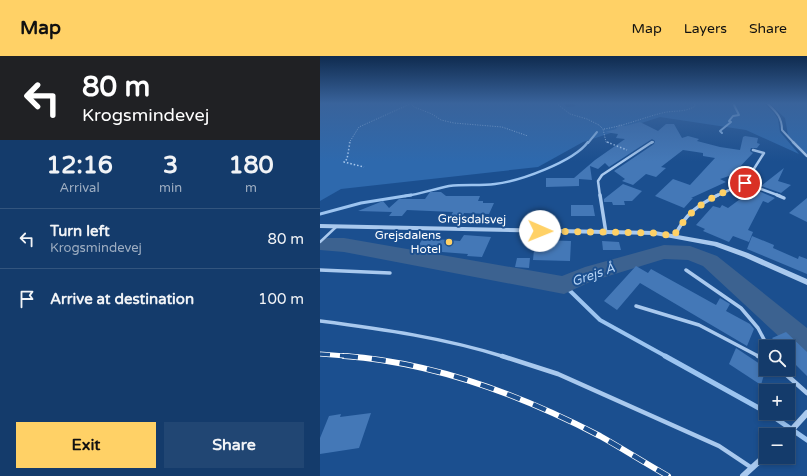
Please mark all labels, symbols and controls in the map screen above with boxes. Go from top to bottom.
text: Map [20,17,61,39]
text: Map [632,20,662,37]
text: Layers [684,20,727,37]
text: Share [749,20,787,37]
text: 80 m [82,70,150,104]
icon: left [16,72,68,124]
text: Krogsmindevej [82,104,209,126]
text: 12:16 [46,151,113,180]
text: 3 [163,151,178,180]
text: 180 [228,151,274,180]
pin [728,166,762,200]
icon: arrive [734,172,756,194]
text: Arrival [59,180,100,196]
text: min [159,180,182,196]
text: m [245,180,257,196]
position arrow [519,210,561,252]
street label: Grejsdalsvej [438,211,506,227]
text: Turn left [50,222,110,240]
icon: left [16,228,38,250]
place label: Grejsdalens Hotel [375,228,441,256]
text: 80 m [267,230,304,248]
marker: Grejsdalens Hotel [444,237,454,247]
text: Krogsmindevej [50,240,142,256]
water label: Grejs Å [570,260,617,290]
icon: arrive [16,288,38,310]
text: Arrive at destination [50,290,194,308]
text: 100 m [258,290,304,308]
map controls [759,340,795,464]
button: search [759,340,795,376]
button: + [759,384,795,420]
button: Exit [16,422,156,468]
button: Share [164,422,304,468]
button: − [759,428,795,464]

